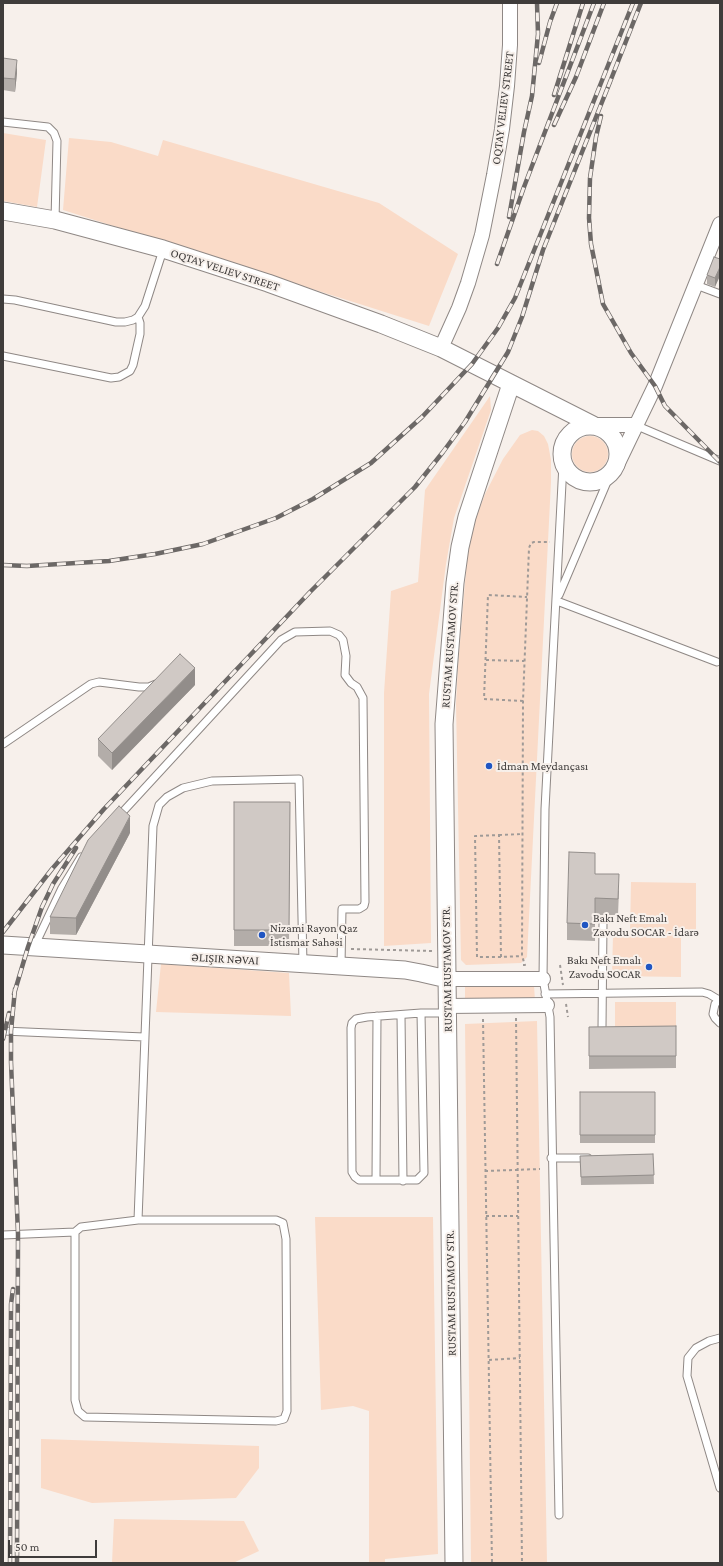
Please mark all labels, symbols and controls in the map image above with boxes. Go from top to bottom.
street label: OQTAY VELIEV STREET [489,51,517,165]
street label: OQTAY VELIEV STREET [169,246,281,294]
street label: RUSTAM RUSTAMOV STR. [438,582,462,708]
place label: İdman Meydançası [497,759,588,773]
marker: İdman Meydançası [484,761,494,771]
street label: RUSTAM RUSTAMOV STR. [439,906,455,1032]
place label: Bakı Neft Emalı Zavodu SOCAR - İdarə [593,911,699,939]
marker: Bakı Neft Emalı Zavodu SOCAR - İdarə [580,920,590,930]
place label: Nizami Rayon Qaz İstismar Sahəsi [270,921,358,949]
marker: Nizami Rayon Qaz İstismar Sahəsi [257,930,267,940]
street label: ƏLIŞIR NƏVAI [191,950,259,968]
place label: Bakı Neft Emalı Zavodu SOCAR [567,953,641,981]
marker: Bakı Neft Emalı Zavodu SOCAR [644,962,654,972]
street label: RUSTAM RUSTAMOV STR. [443,1230,459,1356]
scale bar [10,1532,99,1558]
text: 50 m [15,1540,39,1554]

